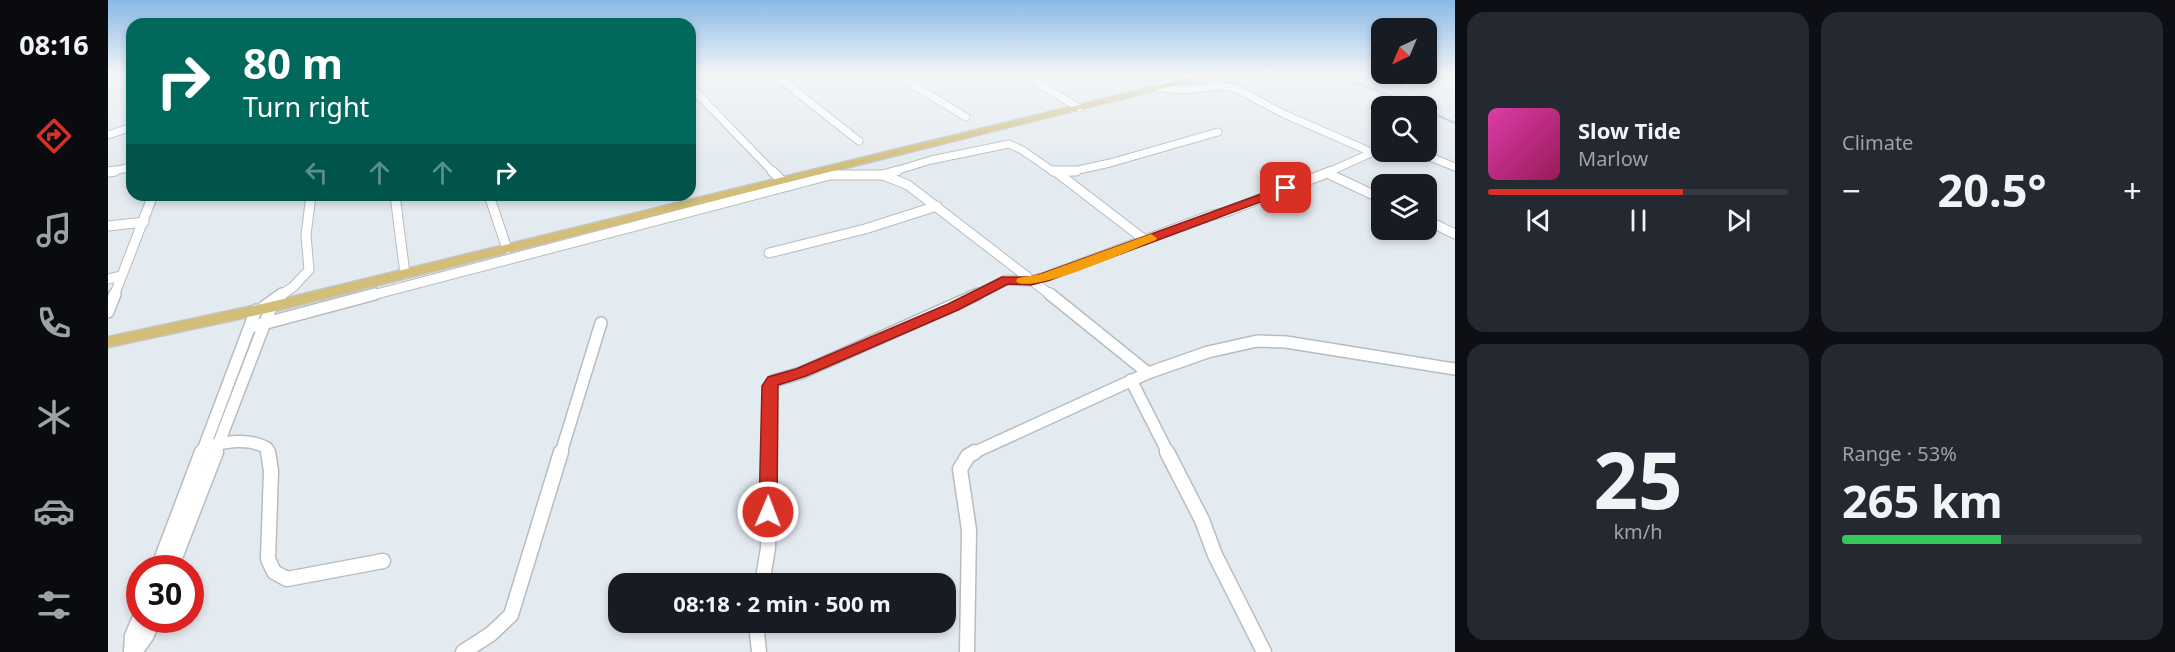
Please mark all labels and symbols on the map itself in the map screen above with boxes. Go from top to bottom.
north arrow [1371,18,1437,84]
pin [1260,162,1311,213]
position arrow [736,480,800,544]
speed limit sign: 30 [126,555,204,633]

